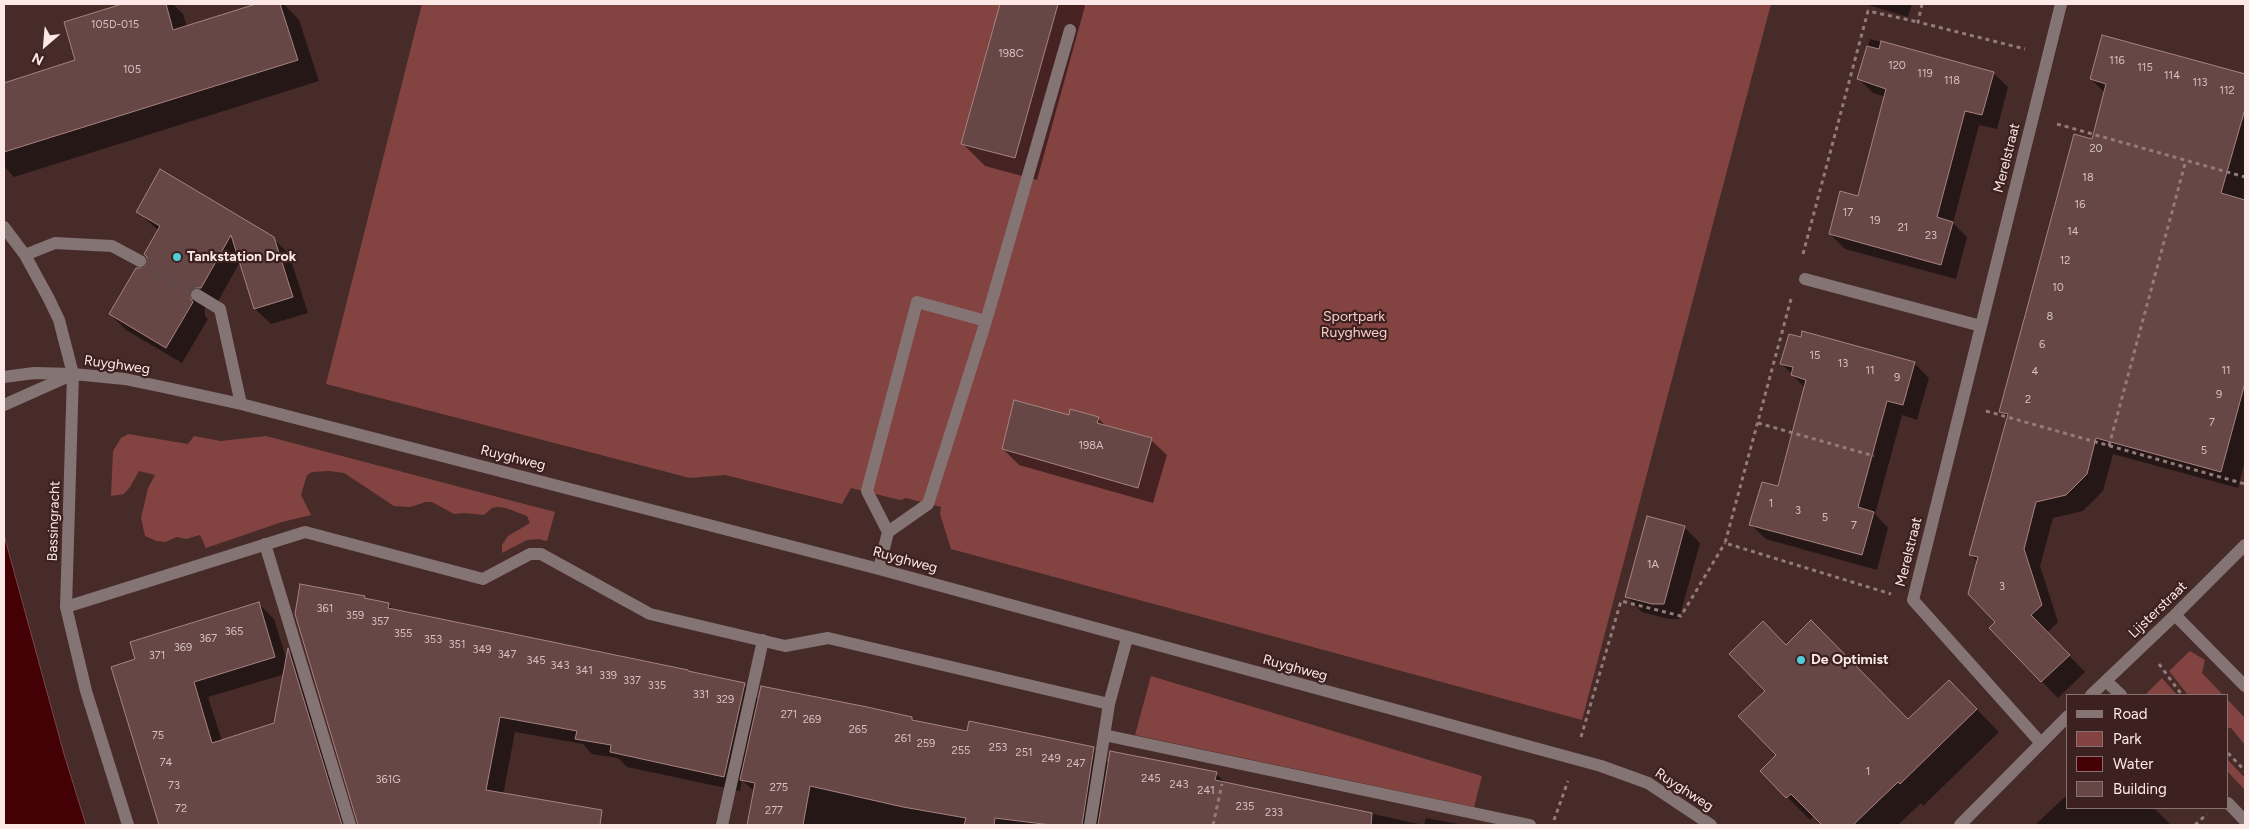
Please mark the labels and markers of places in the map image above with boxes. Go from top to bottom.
place label: Tankstation Drok [187,249,296,265]
marker: Tankstation Drok [171,251,183,263]
place label: De Optimist [1811,652,1889,668]
marker: De Optimist [1795,654,1807,666]

